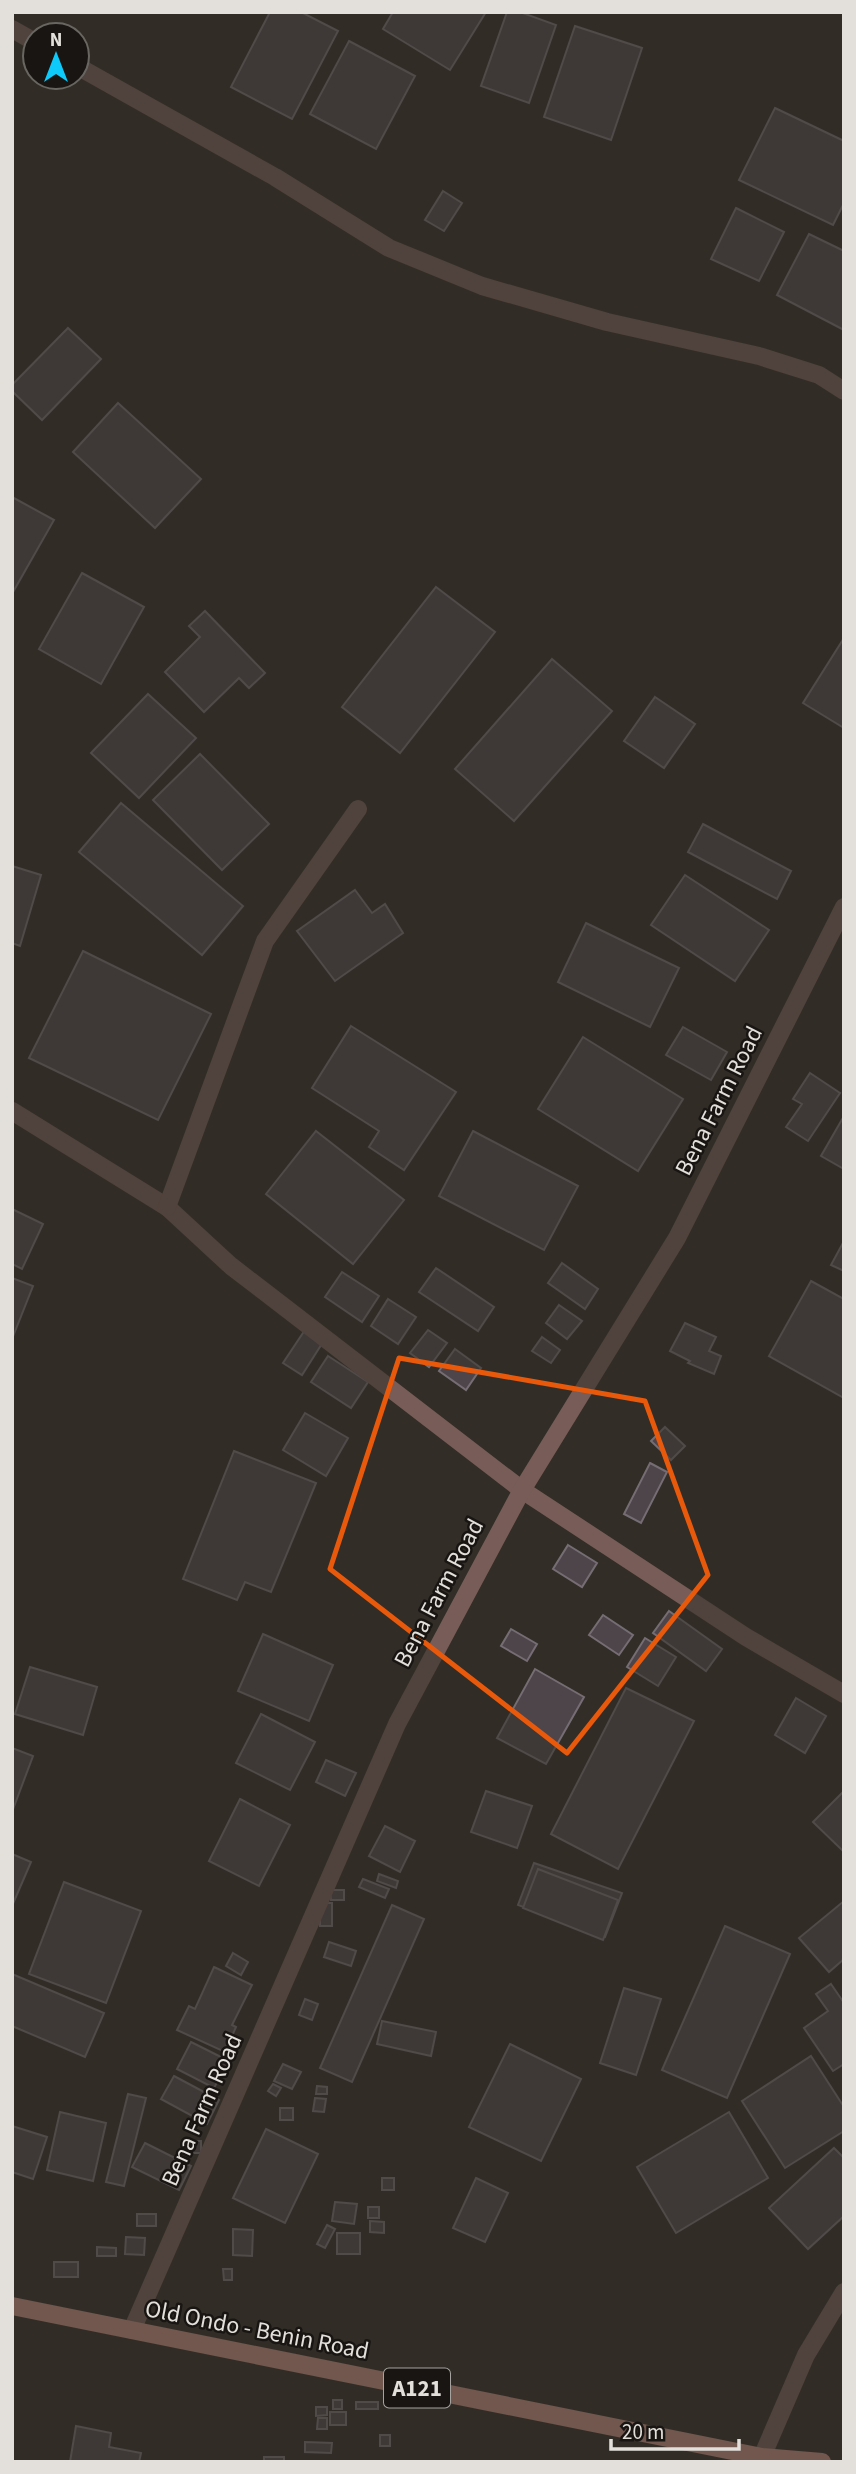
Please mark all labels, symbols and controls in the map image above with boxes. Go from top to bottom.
north arrow [21,21,91,91]
text: N [50,27,62,54]
street label: Bena Farm Road [666,1020,772,1182]
street label: Bena Farm Road [385,1513,493,1673]
street label: Bena Farm Road [153,2028,251,2192]
street label: Old Ondo - Benin Road [142,2291,372,2369]
road number: A121 [384,2368,450,2408]
scale bar [611,2408,739,2452]
text: 20 m [622,2417,664,2447]

